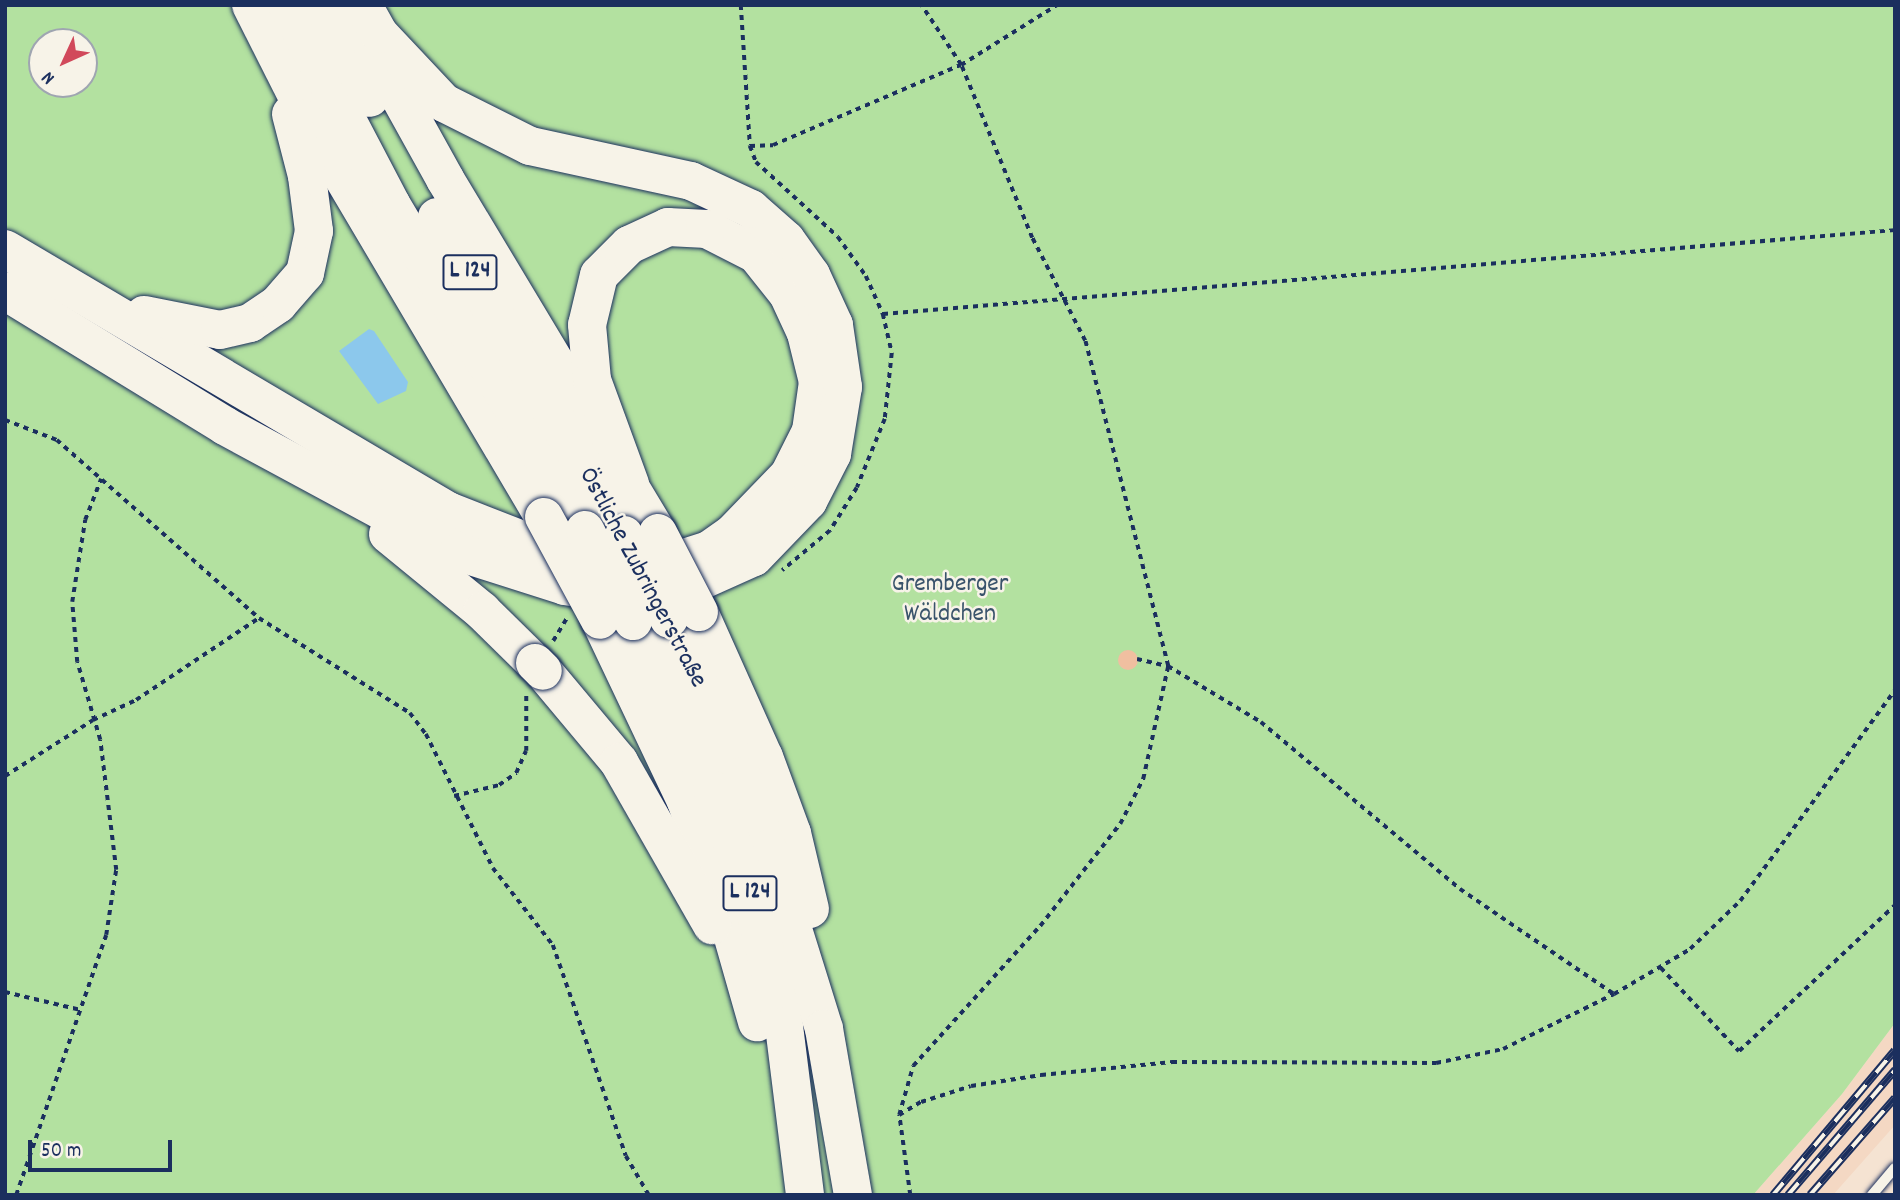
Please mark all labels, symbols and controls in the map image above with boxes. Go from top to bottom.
north arrow [28,28,98,98]
text: N [36,64,62,90]
road number: L 124 [442,251,498,292]
street label: Östliche Zubringerstraße [571,463,713,693]
park label: Gremberger Wäldchen [892,569,1008,630]
road number: L 124 [722,872,778,914]
scale bar [32,1126,175,1170]
text: 50 m [41,1137,81,1167]

